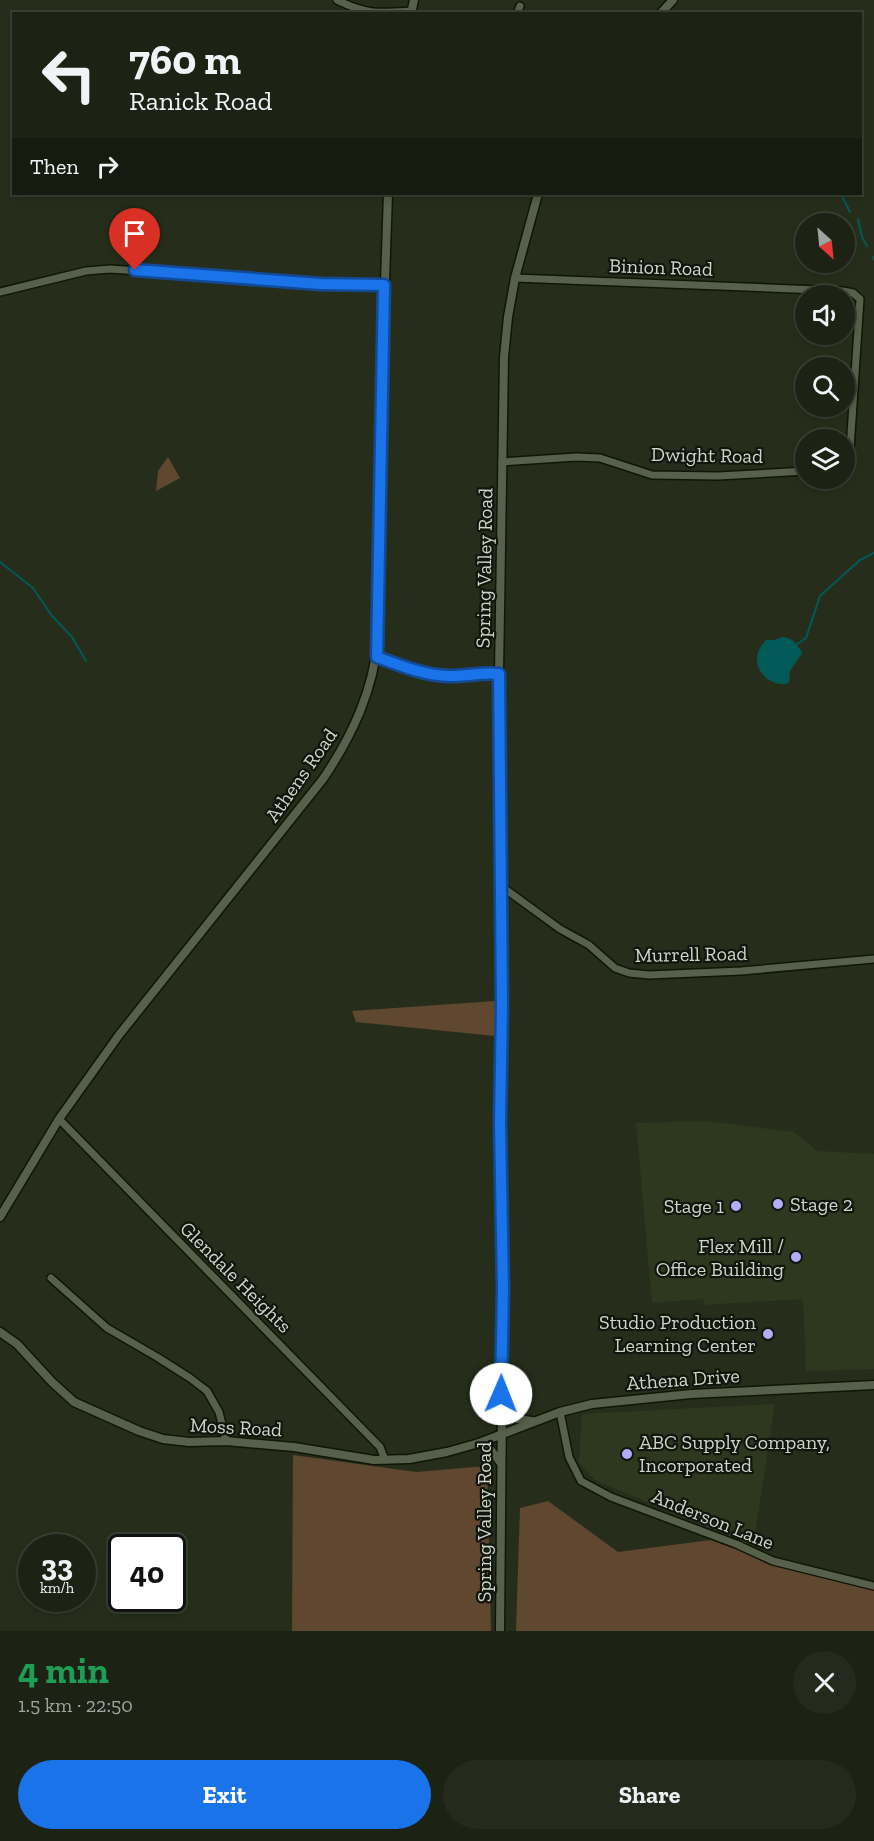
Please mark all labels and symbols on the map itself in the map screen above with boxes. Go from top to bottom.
pin [109,208,160,270]
north arrow [795,213,855,273]
street label: Binion Road [609,253,713,281]
street label: Dwight Road [651,442,763,468]
street label: Spring Valley Road [471,488,497,648]
street label: Athens Road [260,724,342,826]
street label: Murrell Road [634,941,748,967]
place label: Stage 2 [790,1192,853,1216]
place label: Stage 1 [664,1194,724,1218]
marker: Stage 2 [771,1197,785,1211]
marker: Stage 1 [729,1199,743,1213]
street label: Glendale Heights [175,1216,297,1338]
place label: Flex Mill / Office Building [656,1234,784,1281]
marker: Flex Mill / Office Building [789,1250,803,1264]
place label: Studio Production Learning Center [599,1310,757,1357]
marker: Studio Production Learning Center [761,1327,775,1341]
position arrow [469,1362,533,1426]
street label: Athena Drive [626,1363,740,1395]
street label: Moss Road [189,1413,283,1441]
place label: ABC Supply Company, Incorporated [639,1430,830,1477]
street label: Spring Valley Road [472,1442,496,1602]
marker: ABC Supply Company, Incorporated [620,1447,634,1461]
street label: Anderson Lane [648,1484,778,1554]
speed limit sign: 40 [108,1534,186,1612]

